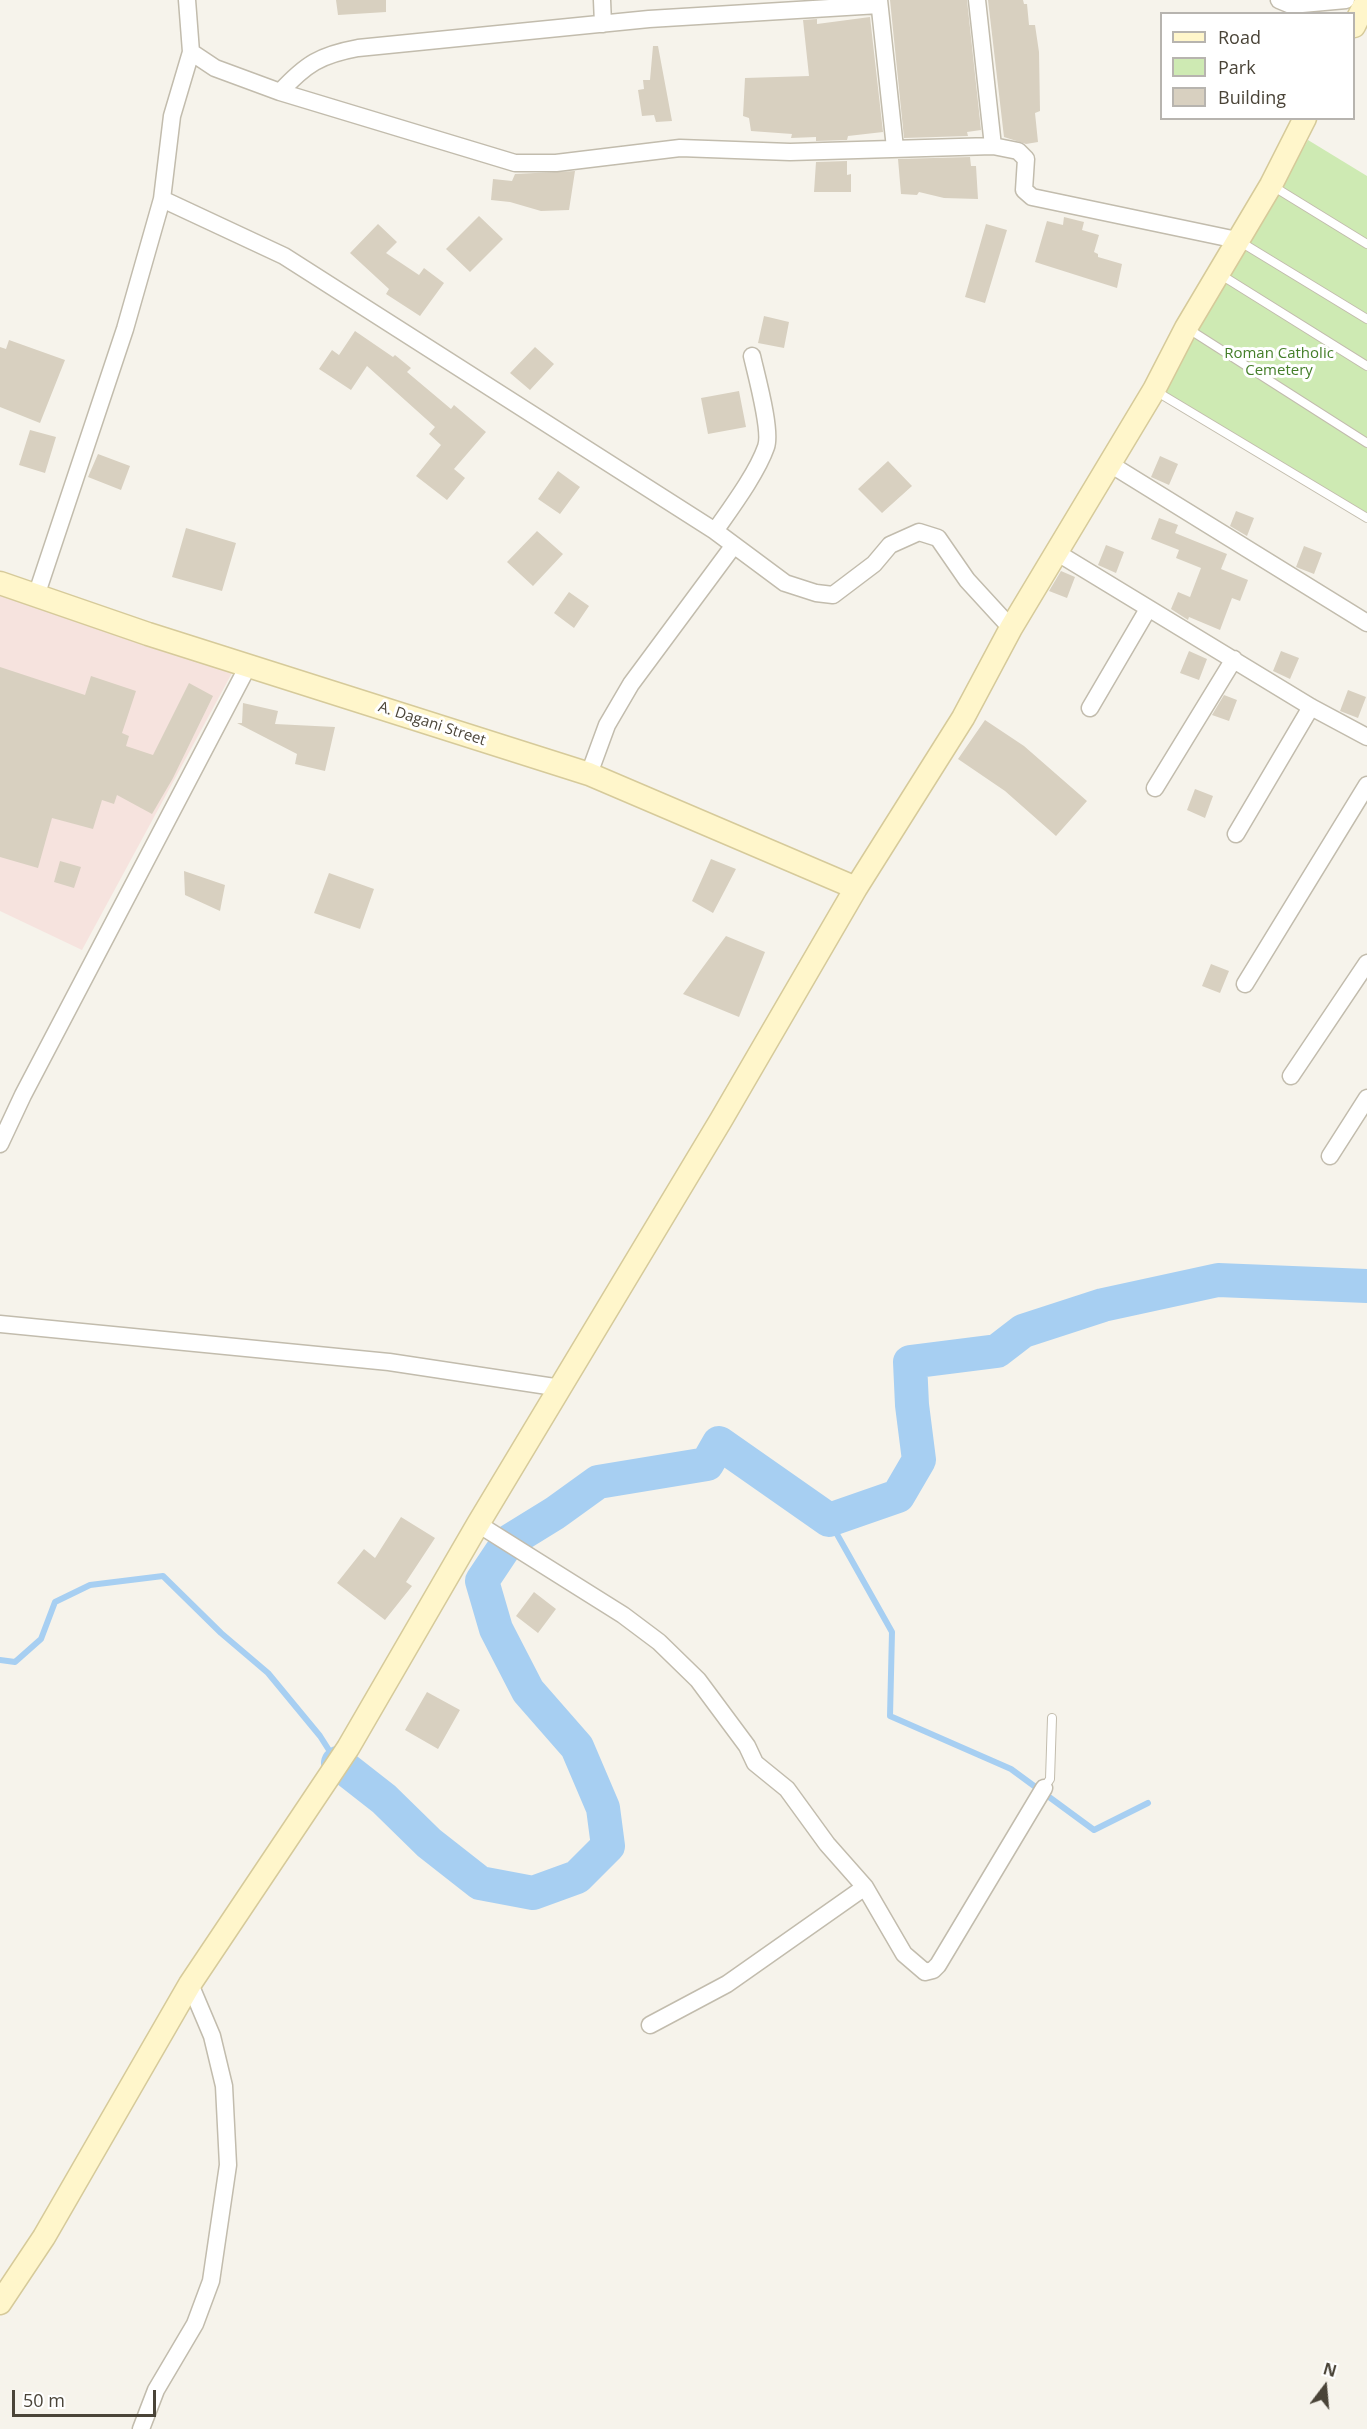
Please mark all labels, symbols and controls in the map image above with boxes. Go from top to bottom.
legend [1160,12,1355,120]
text: Road [1218,25,1261,49]
text: Park [1218,55,1256,79]
text: Building [1218,85,1286,109]
park label: Roman Catholic Cemetery [1224,345,1334,380]
street label: A. Dagani Street [376,698,488,750]
north arrow [1295,2357,1355,2417]
text: N [1321,2357,1339,2382]
scale bar [15,2378,159,2416]
text: 50 m [23,2388,65,2412]

